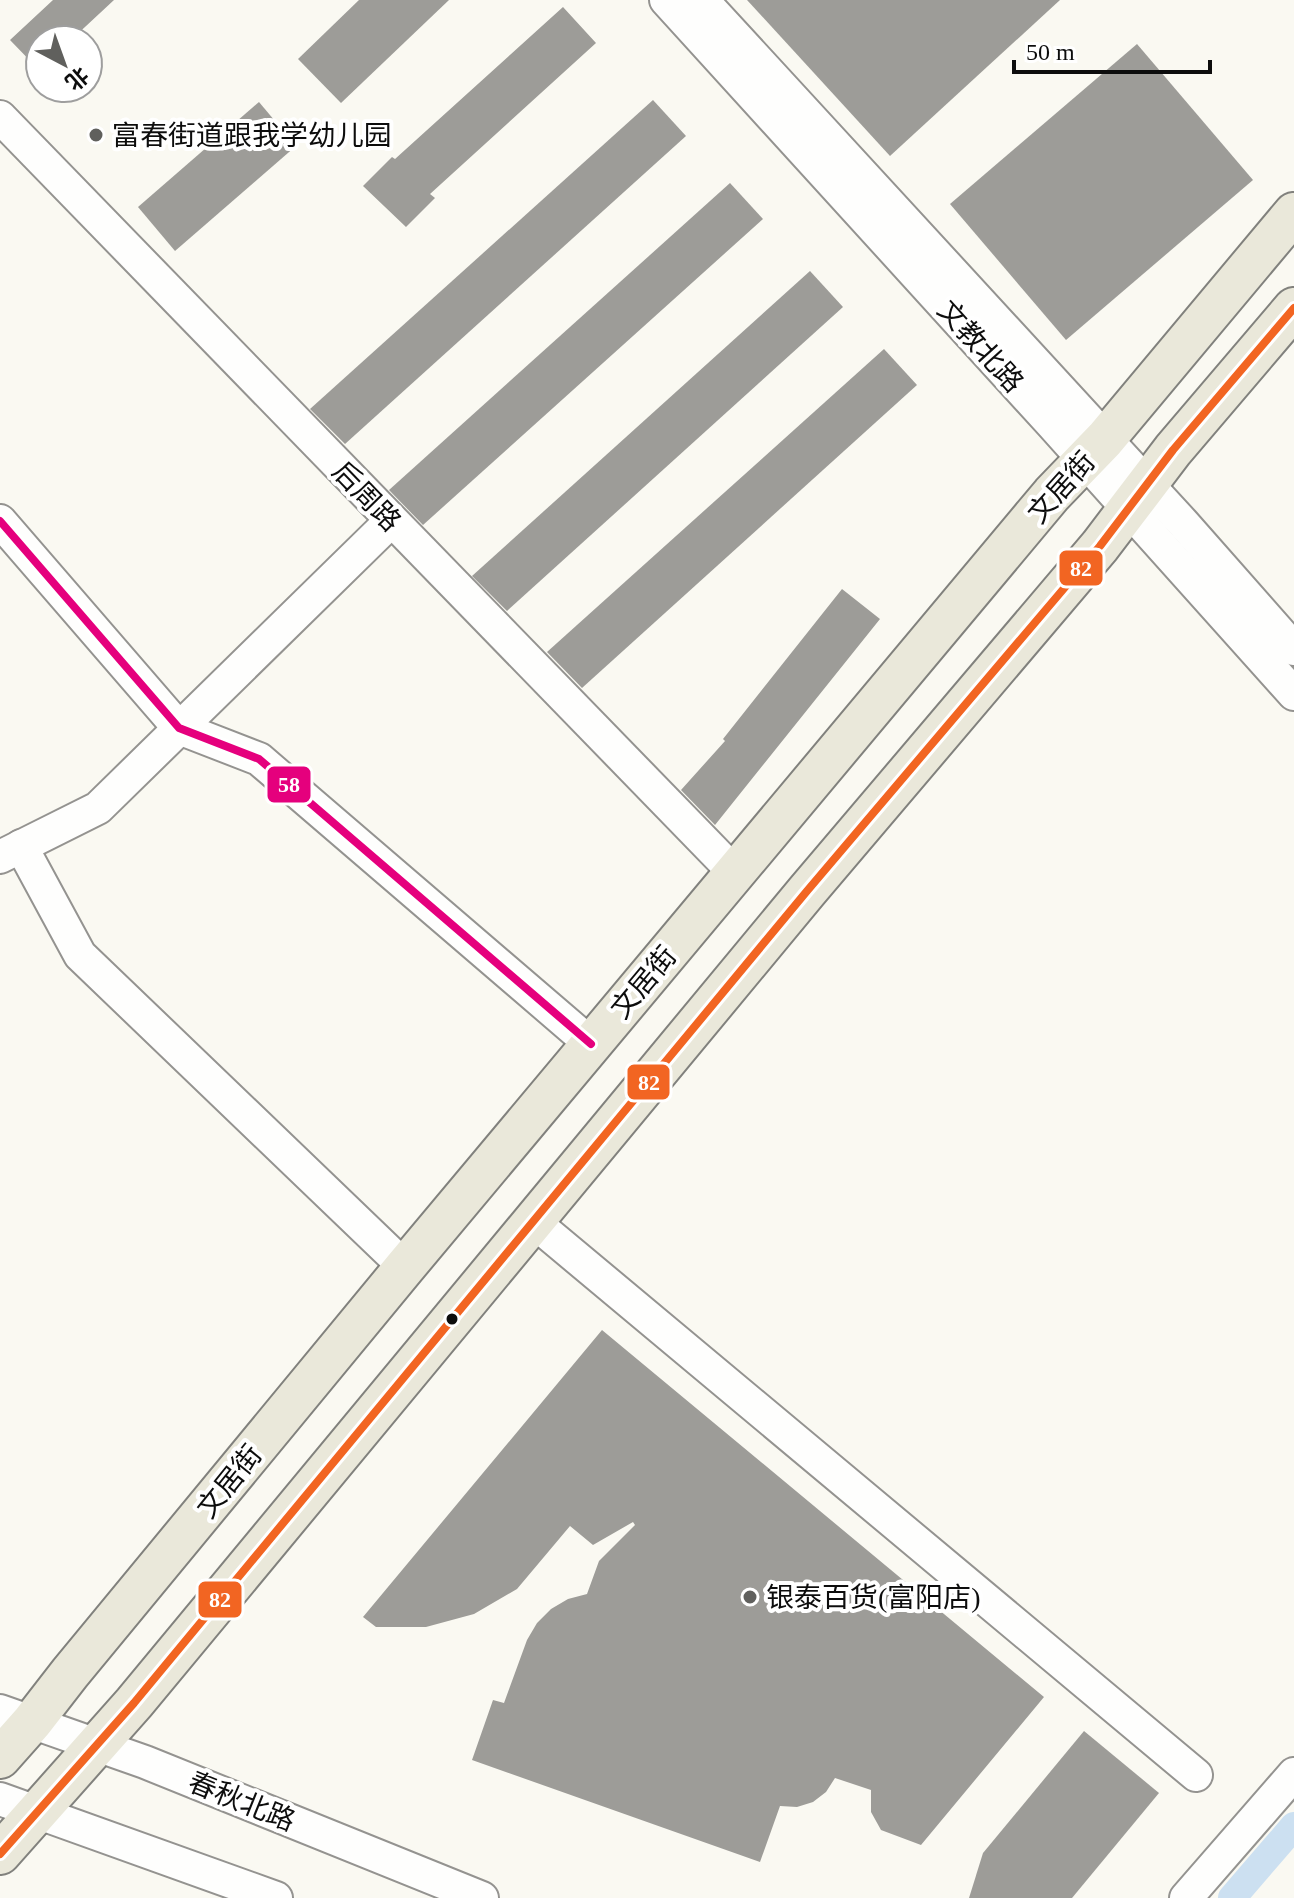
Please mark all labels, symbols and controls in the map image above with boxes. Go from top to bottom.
north arrow [24,24,104,104]
scale bar [1014,24,1210,74]
text: 50 m [1026,39,1075,65]
text: 北 [60,62,93,95]
place label: 富春街道跟我学幼儿园 [112,120,392,151]
marker: 富春街道跟我学幼儿园 [87,126,105,144]
street label: 文教北路 [932,294,1030,398]
street label: 文居街 [1022,446,1101,529]
street label: 后周路 [326,455,407,537]
line badge: 82 [1058,549,1104,587]
text: 82 [1070,556,1092,581]
line badge: 58 [266,765,312,804]
text: 58 [278,772,300,797]
street label: 文居街 [605,940,682,1024]
line badge: 82 [626,1063,671,1101]
text: 82 [638,1070,660,1095]
unlabelled marker [444,1311,460,1327]
street label: 文居街 [191,1439,268,1524]
line badge: 82 [197,1580,243,1619]
place label: 银泰百货(富阳店) [766,1582,981,1613]
text: 82 [209,1587,231,1612]
marker: 银泰百货(富阳店) [741,1588,759,1606]
street label: 春秋北路 [184,1766,300,1837]

